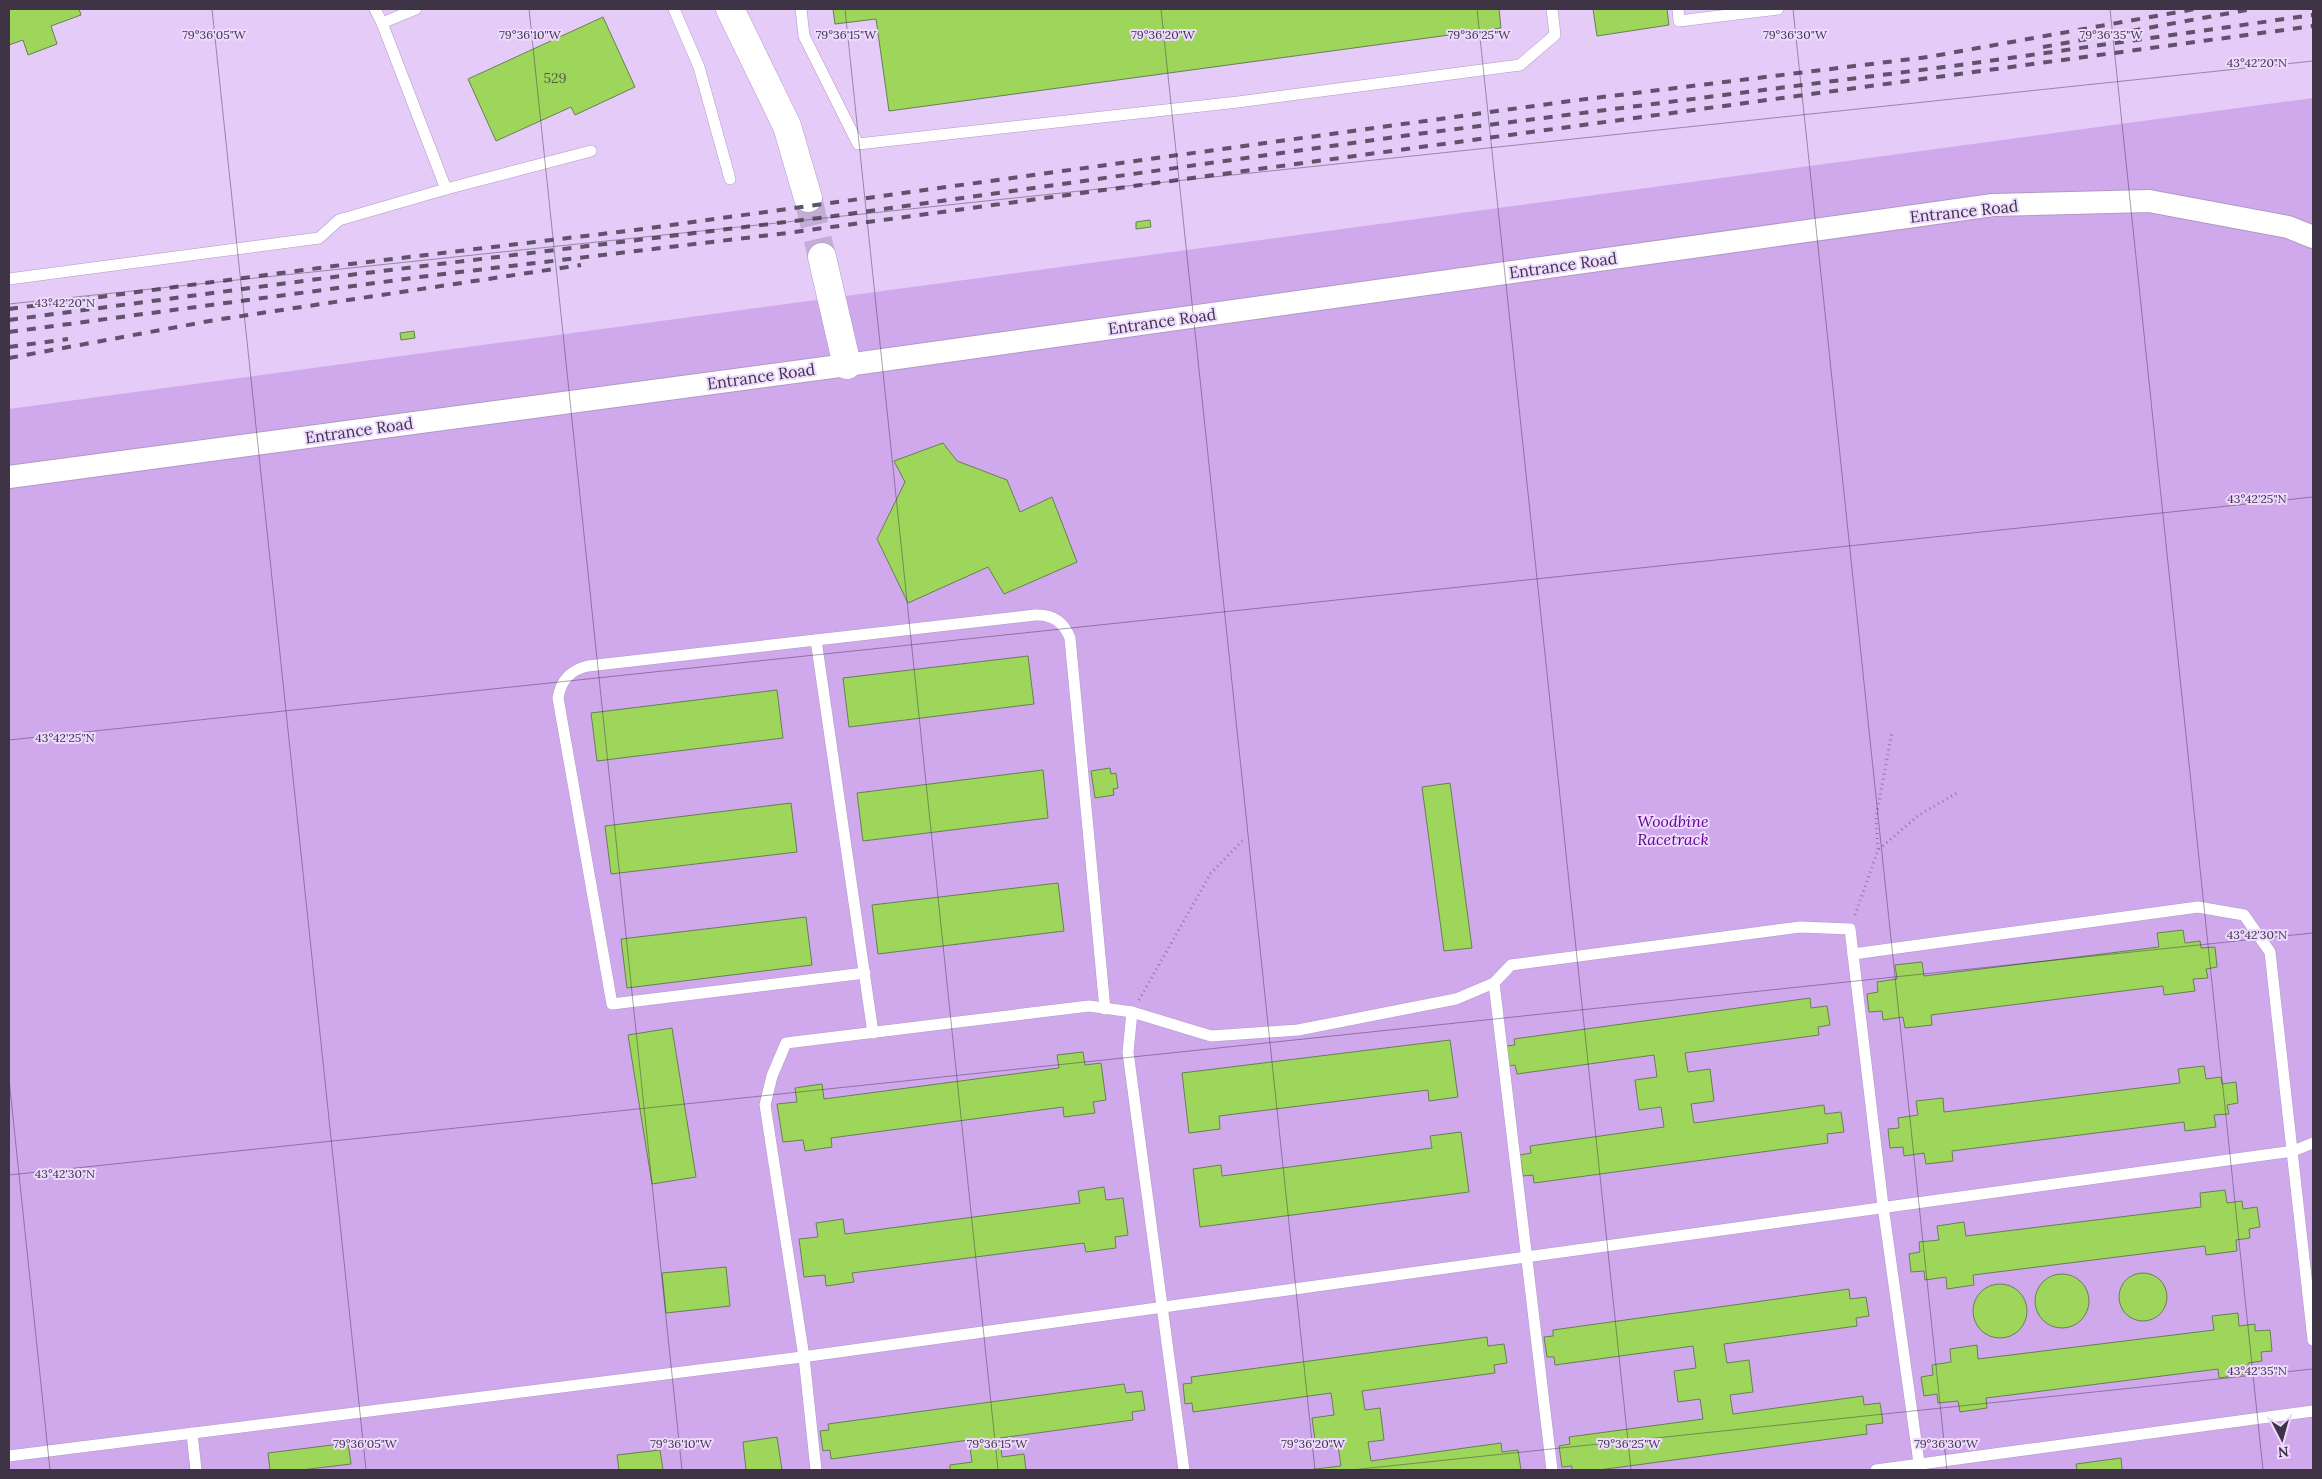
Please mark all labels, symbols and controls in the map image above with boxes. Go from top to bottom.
text: 79°36'05"W [182,27,247,42]
text: 79°36'10"W [499,27,562,42]
text: 79°36'15"W [816,27,877,42]
text: 79°36'20"W [1131,27,1196,42]
text: 79°36'25"W [1448,27,1511,42]
text: 79°36'30"W [1763,27,1828,42]
text: 79°36'35"W [2080,27,2143,42]
text: 43°42'20"N [2227,55,2287,70]
house number: 529 [543,69,567,87]
street label: Entrance Road [1909,195,2020,227]
street label: Entrance Road [1508,247,1619,282]
text: 43°42'20"N [35,295,95,310]
street label: Entrance Road [1107,303,1218,338]
street label: Entrance Road [706,358,817,393]
street label: Entrance Road [304,412,415,447]
text: 43°42'25"N [2227,491,2287,506]
text: 43°42'25"N [35,730,95,745]
park label: Woodbine Racetrack [1637,811,1709,849]
text: 43°42'30"N [2227,927,2287,942]
text: 43°42'30"N [35,1166,95,1181]
text: 43°42'35"N [2227,1363,2287,1378]
north arrow [2257,1414,2307,1464]
text: 79°36'05"W [333,1436,398,1451]
text: 79°36'10"W [650,1436,713,1451]
text: 79°36'15"W [967,1436,1028,1451]
text: 79°36'20"W [1281,1436,1346,1451]
text: 79°36'25"W [1598,1436,1661,1451]
text: 79°36'30"W [1914,1436,1979,1451]
text: N [2277,1442,2290,1461]

